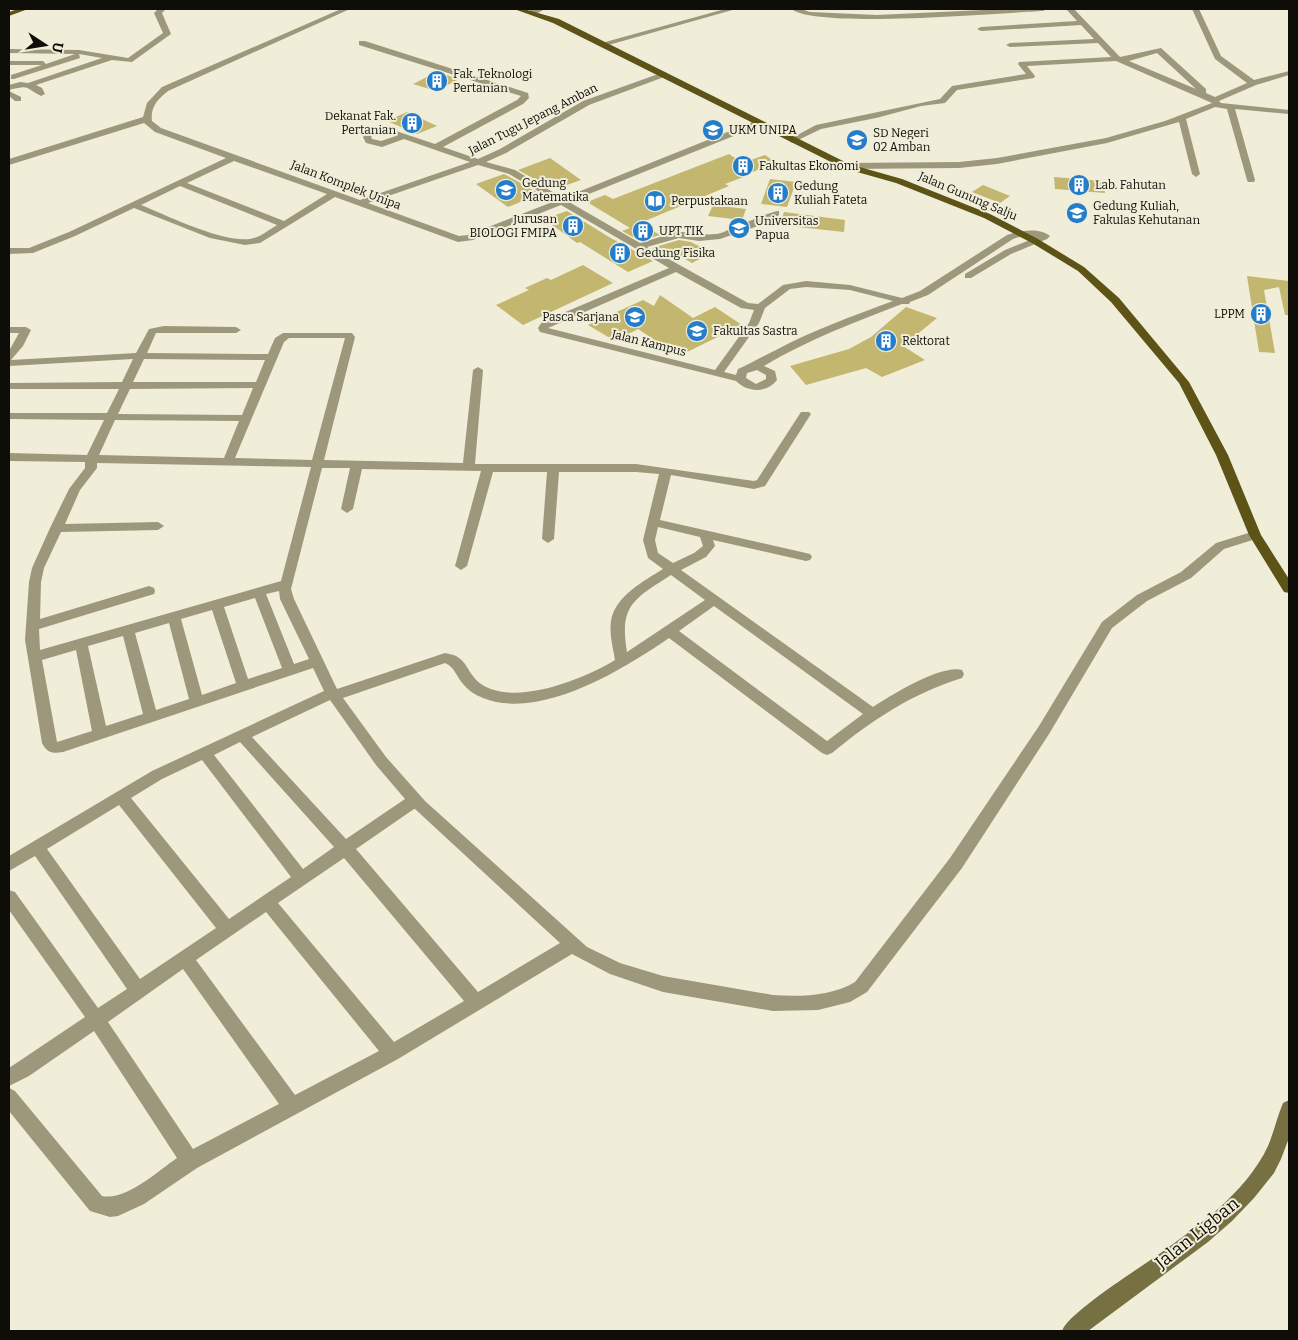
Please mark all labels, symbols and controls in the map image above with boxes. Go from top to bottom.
north arrow [20,20,70,70]
text: U [48,41,67,55]
place label: Fak. Teknologi Pertanian [453,67,533,95]
building icon: Fak. Teknologi Pertanian [425,69,449,93]
street label: Jalan Tugu Jepang Amban [465,80,600,158]
place label: Dekanat Fak. Pertanian [325,109,396,137]
building icon: Dekanat Fak. Pertanian [400,111,424,135]
school or university icon: UKM UNIPA [701,118,725,142]
place label: UKM UNIPA [729,123,797,137]
place label: SD Negeri 02 Amban [873,126,931,154]
school or university icon: SD Negeri 02 Amban [845,128,869,152]
building icon: Fakultas Ekonomi [731,154,755,178]
street label: Jalan Komplek Unipa [288,157,403,213]
place label: Fakultas Ekonomi [759,159,859,173]
street label: Jalan Gunung Salju [916,169,1020,223]
building icon: Lab. Fahutan [1067,173,1091,197]
place label: Gedung Matematika [522,176,589,204]
school or university icon: Gedung Matematika [494,178,518,202]
place label: Lab. Fahutan [1095,178,1166,192]
place label: Gedung Kuliah Fateta [794,179,868,207]
building icon: Gedung Kuliah Fateta [766,181,790,205]
library icon: Perpustakaan [643,189,667,213]
place label: Perpustakaan [671,194,748,208]
place label: Gedung Kuliah, Fakulas Kehutanan [1093,199,1200,227]
school or university icon: Gedung Kuliah, Fakulas Kehutanan [1065,201,1089,225]
place label: Jurusan BIOLOGI FMIPA [469,212,557,240]
building icon: Jurusan BIOLOGI FMIPA [561,214,585,238]
place label: Universitas Papua [755,214,819,242]
school or university icon: Universitas Papua [727,216,751,240]
building icon: UPT TIK [631,219,655,243]
place label: UPT TIK [659,224,704,238]
building icon: Gedung Fisika [608,241,632,265]
place label: Gedung Fisika [636,246,716,260]
building icon: LPPM [1249,302,1273,326]
school or university icon: Pasca Sarjana [623,305,647,329]
place label: LPPM [1214,307,1245,321]
place label: Pasca Sarjana [542,310,619,324]
school or university icon: Fakultas Sastra [685,319,709,343]
place label: Fakultas Sastra [713,324,798,338]
street label: Jalan Kampus [609,327,688,359]
building icon: Rektorat [874,329,898,353]
place label: Rektorat [902,334,950,348]
street label: Jalan Ligban [1150,1192,1244,1274]

